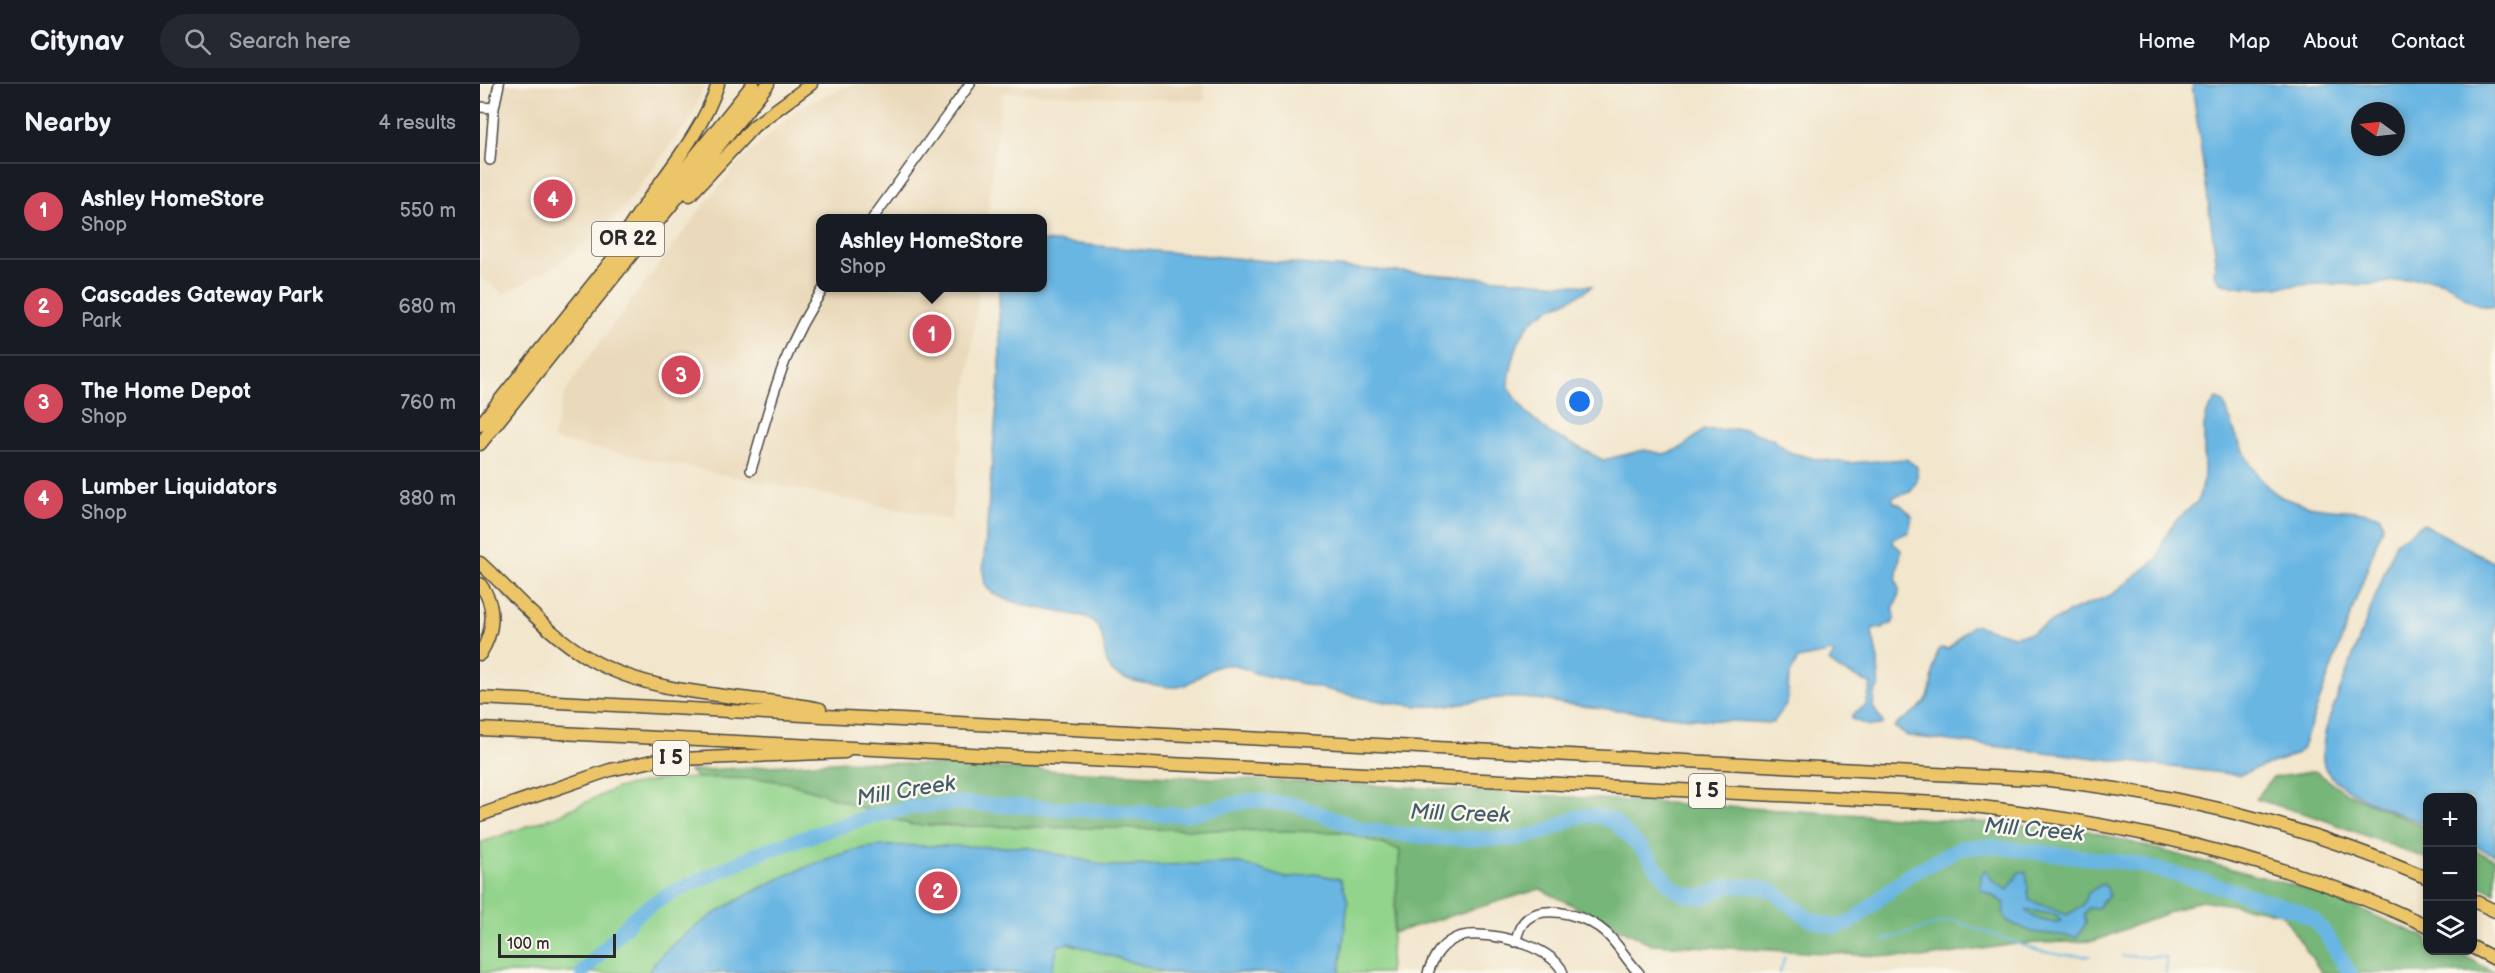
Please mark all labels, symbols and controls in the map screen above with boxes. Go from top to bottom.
search box [160,14,580,68]
text: Citynav [30,25,124,58]
icon: search [181,25,214,58]
text: Search here [229,28,351,55]
text: Home [2138,29,2195,54]
text: Map [2228,29,2270,54]
text: About [2303,29,2358,54]
text: Contact [2391,29,2465,54]
north arrow [2351,102,2405,156]
text: Nearby [24,108,111,139]
text: 4 results [378,111,456,135]
pin: 4 [534,176,572,222]
text: Ashley HomeStore [81,186,264,213]
text: 1 [39,199,48,223]
text: 550 m [399,199,456,223]
text: Shop [81,213,127,237]
popup [816,214,1047,292]
road number: OR 22 [592,222,664,256]
text: Ashley HomeStore [840,228,1023,255]
text: Shop [840,255,886,279]
text: Cascades Gateway Park [81,282,323,309]
text: 2 [38,295,49,319]
text: 680 m [398,295,456,319]
text: Park [81,309,121,333]
pin: 1 [912,312,952,356]
pin: 3 [662,352,700,398]
text: The Home Depot [81,378,251,405]
your location [1565,387,1594,416]
text: 3 [38,391,49,415]
text: 760 m [400,391,456,415]
text: Shop [81,405,127,429]
text: Lumber Liquidators [81,474,277,501]
text: 4 [38,487,49,511]
text: 880 m [399,487,456,511]
text: Shop [81,501,127,525]
road number: I 5 [653,741,689,775]
water label: Mill Creek [855,770,959,812]
road number: I 5 [1689,774,1725,808]
map controls [2423,793,2477,955]
button: + [2423,793,2477,847]
water label: Mill Creek [1410,799,1511,829]
water label: Mill Creek [1983,812,2086,848]
button: − [2423,847,2477,901]
pin: 2 [918,868,958,914]
button: layers [2423,901,2477,955]
scale bar [498,931,616,958]
text: 100 m [507,935,550,954]

